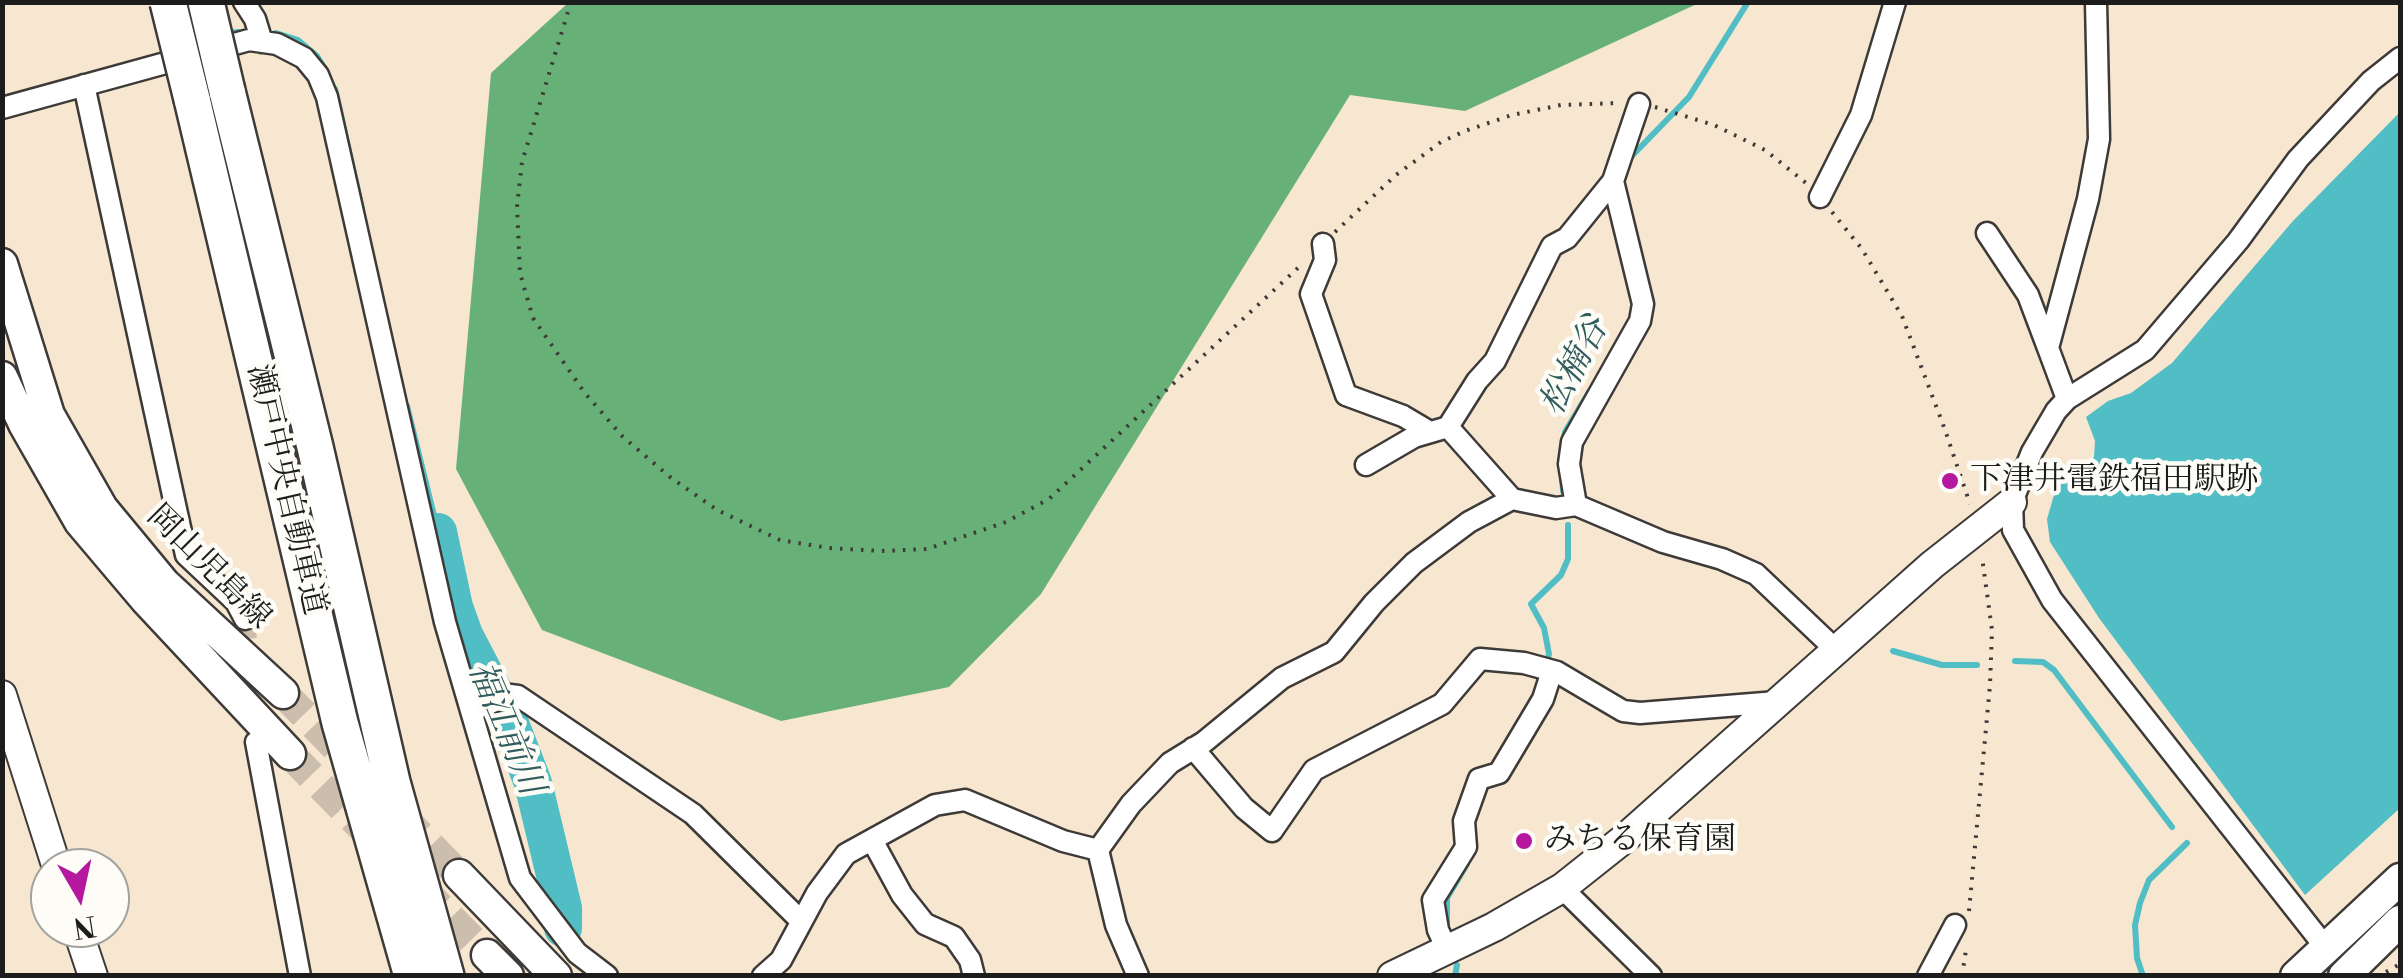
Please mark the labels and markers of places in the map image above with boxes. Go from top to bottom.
place label: 下津井電鉄福田駅跡 [1970,462,2258,500]
marker: 下津井電鉄福田駅跡 [1939,470,1961,492]
place label: みちる保育園 [1544,822,1736,860]
marker: みちる保育園 [1513,830,1535,852]

